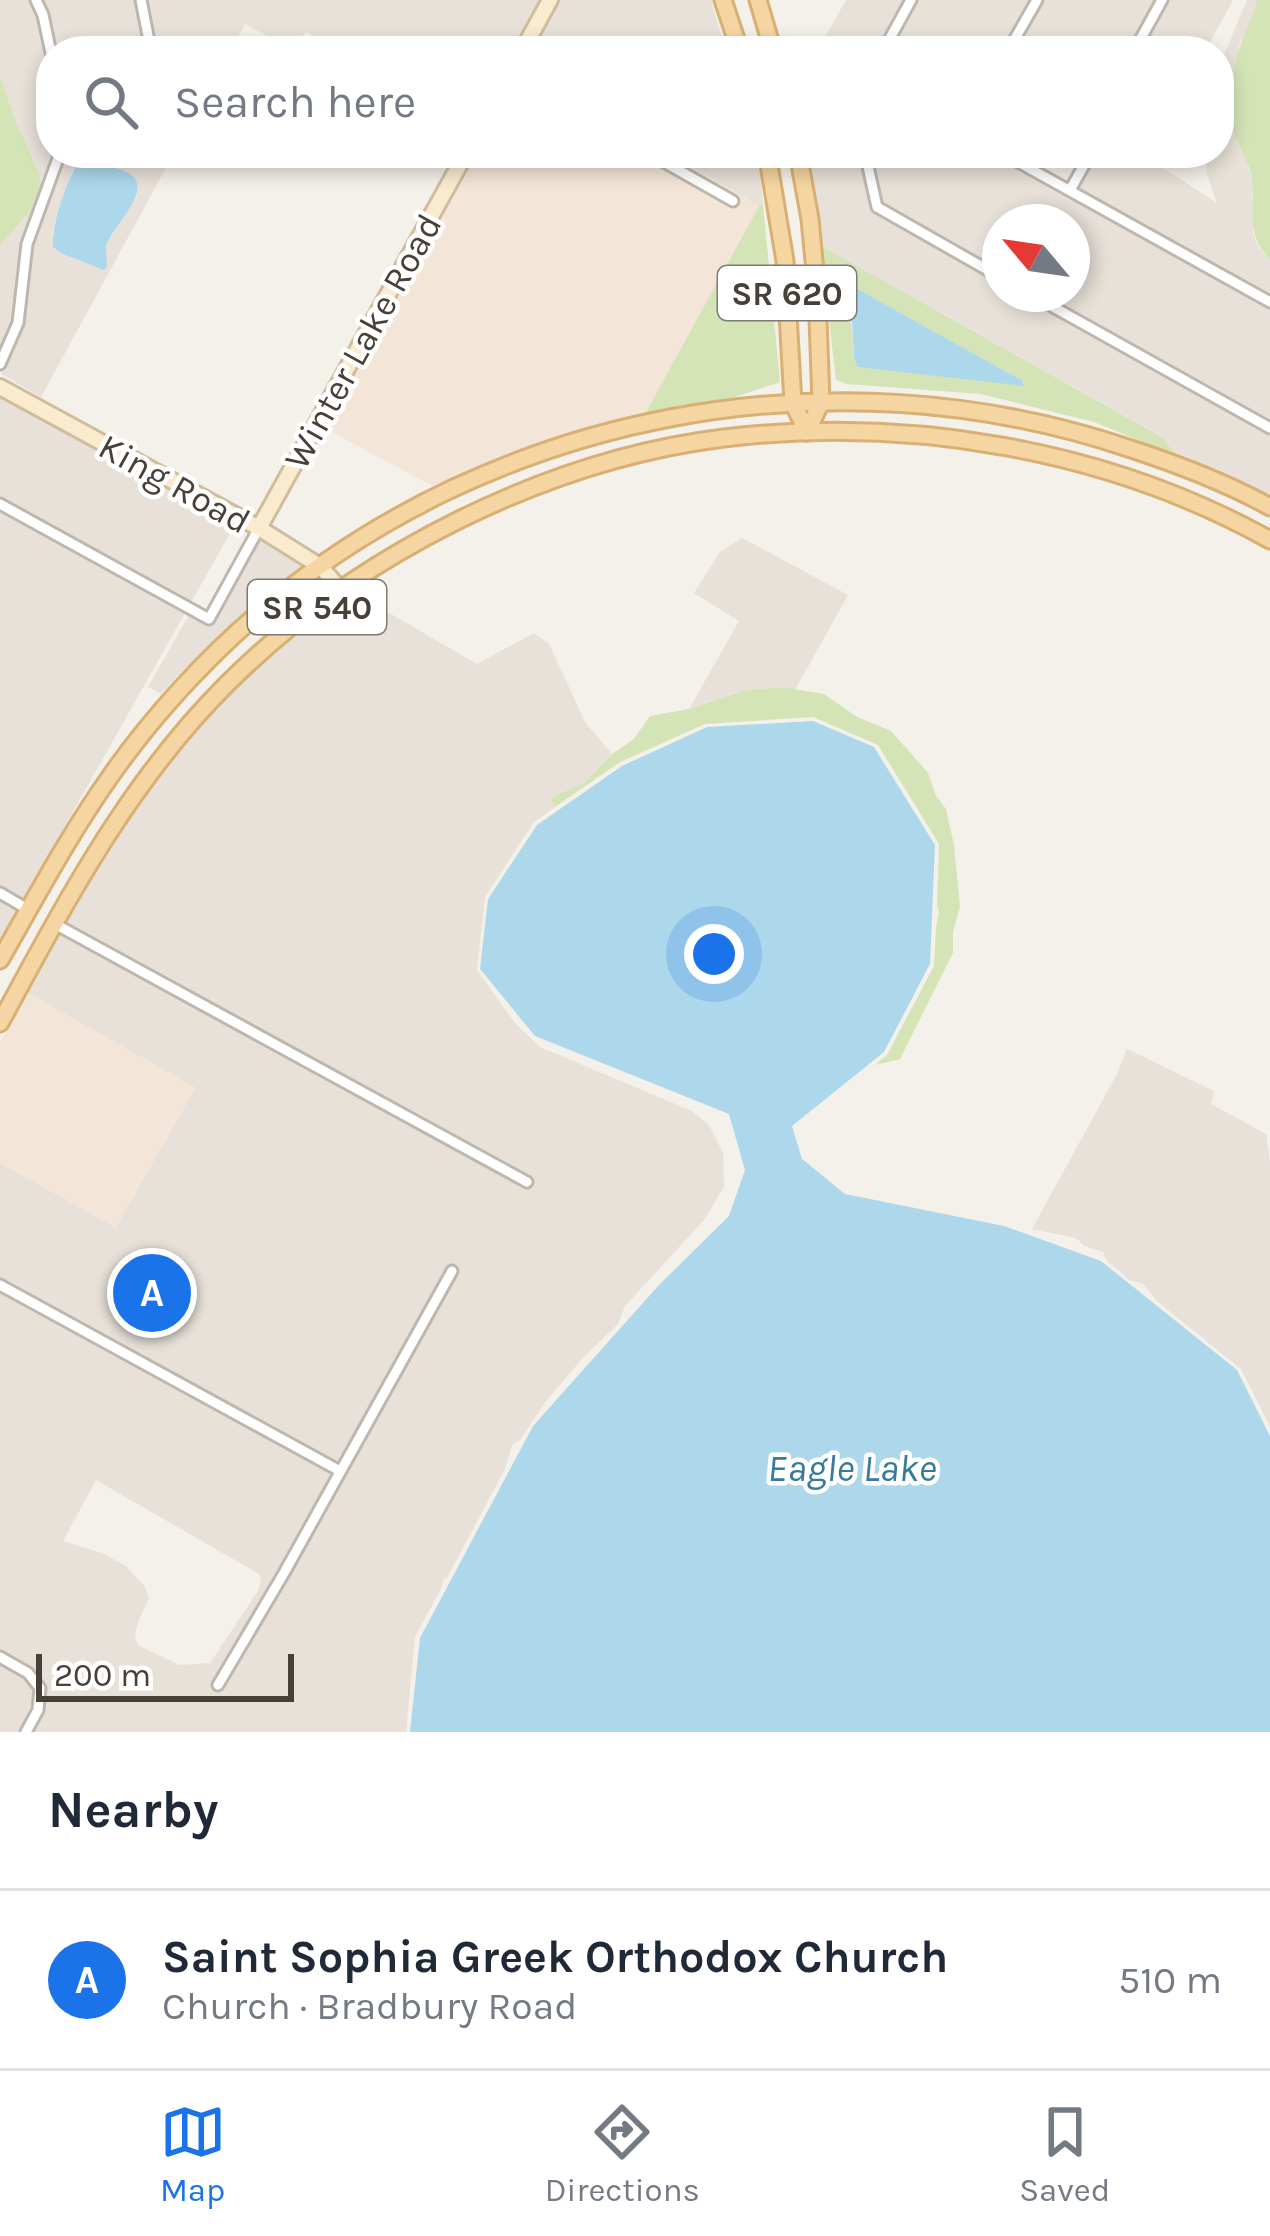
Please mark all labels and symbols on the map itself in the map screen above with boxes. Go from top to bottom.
north arrow [982,204,1090,312]
street label: Winter Lake Road [275,207,450,476]
road number: SR 620 [718,266,856,320]
street label: King Road [92,425,257,542]
road number: SR 540 [248,580,386,634]
your location [684,924,744,984]
pin: A [113,1248,191,1338]
water label: Eagle Lake [767,1445,937,1491]
scale bar [36,1648,294,1701]

